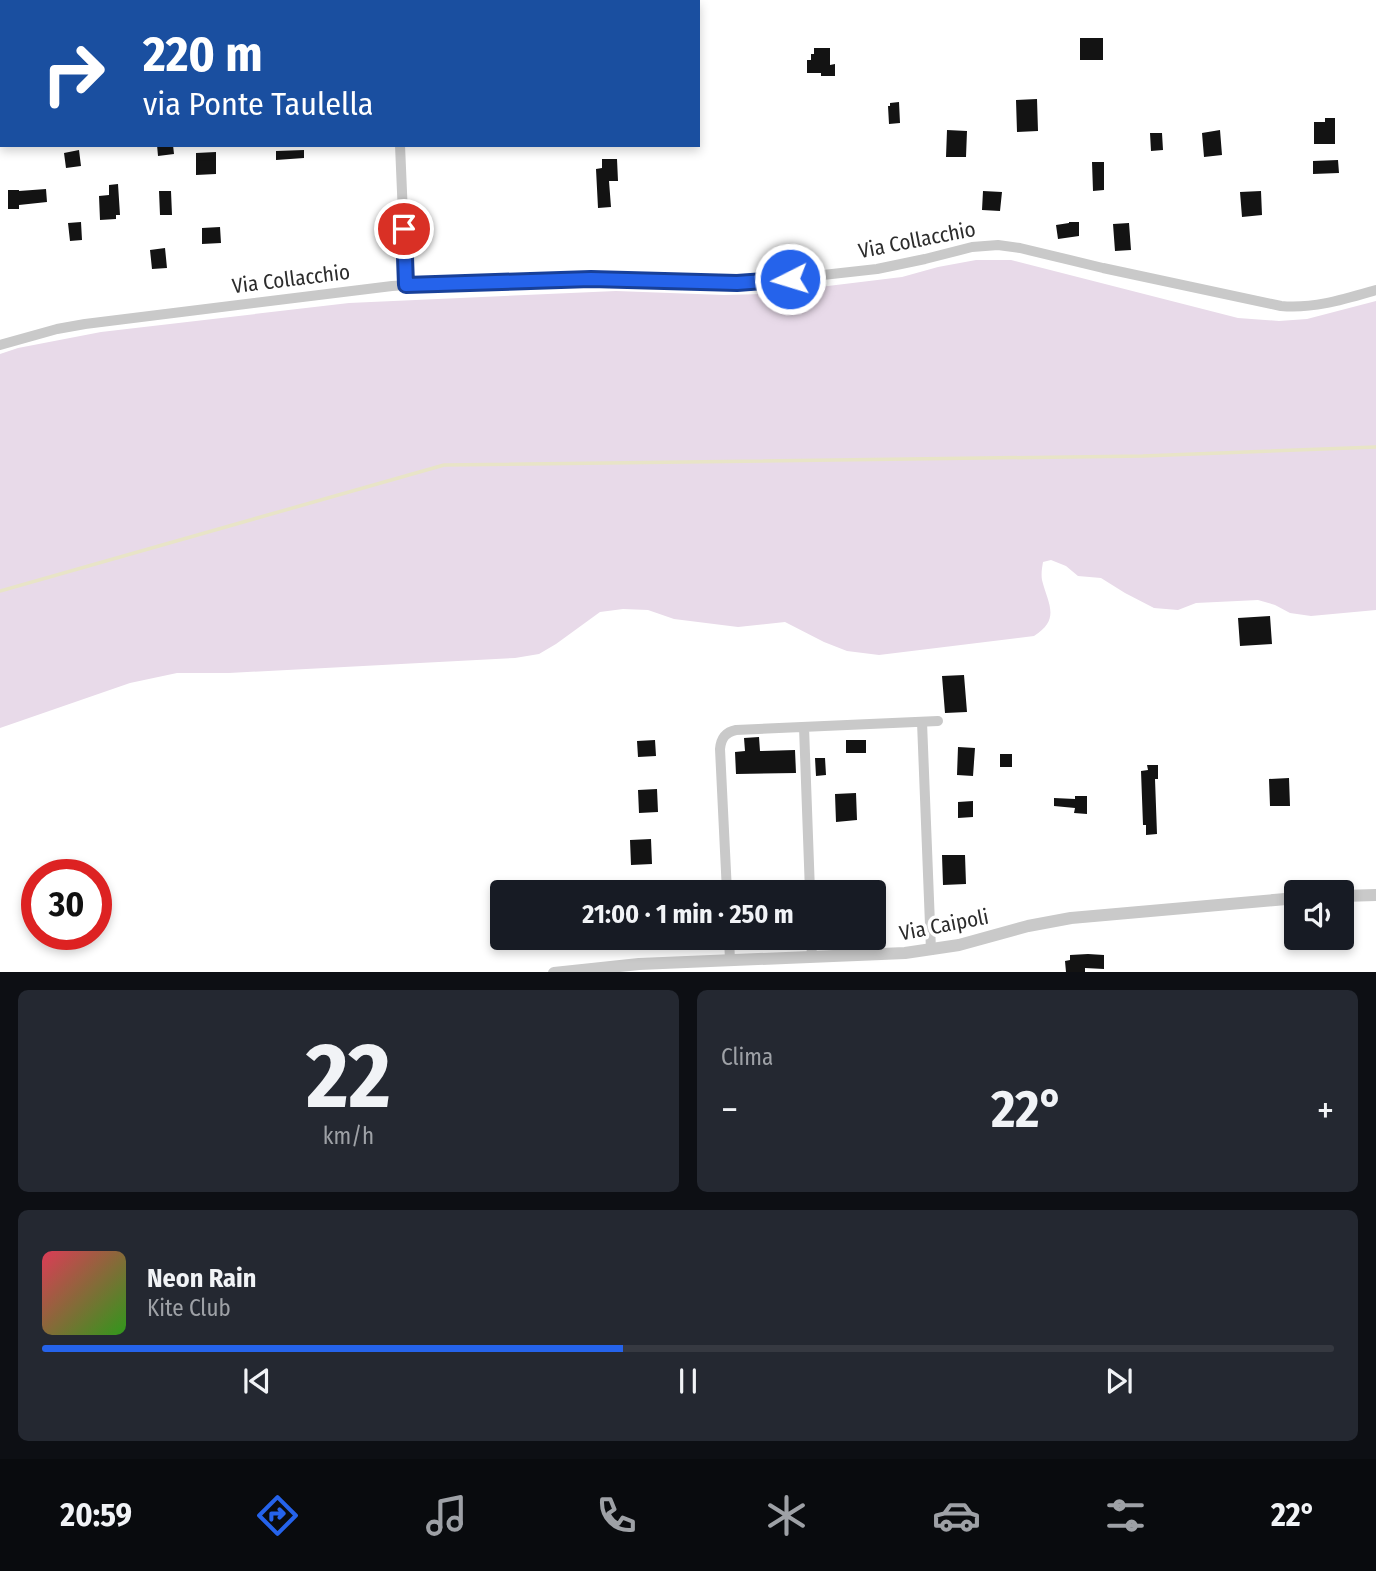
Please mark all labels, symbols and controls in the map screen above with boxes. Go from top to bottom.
text: 220 m [143,25,263,84]
icon: right [28,28,119,119]
text: via Ponte Taulella [143,85,373,123]
pin [374,199,434,259]
icon: arrive [385,210,423,248]
street label: Via Collacchio [856,216,978,264]
position arrow [753,242,827,316]
street label: Via Collacchio [230,259,352,299]
speed limit sign: 30 [21,859,112,950]
map controls [1284,880,1354,950]
button: sound [1284,880,1354,950]
text: 21:00 · 1 min · 250 m [582,899,794,930]
street label: Via Caipoli [897,904,991,946]
text: 22 [306,1022,391,1131]
text: Clima [721,1043,773,1071]
text: 22° [991,1078,1064,1141]
text: − [721,1087,738,1133]
text: + [1317,1087,1334,1133]
text: km/h [323,1122,374,1150]
text: Neon Rain [147,1263,256,1294]
text: Kite Club [147,1294,231,1322]
icon: previous [238,1362,276,1400]
icon: pause [669,1362,707,1400]
icon: next [1100,1362,1138,1400]
icon: directions [253,1491,302,1540]
icon: music [422,1491,471,1540]
icon: phone [592,1491,641,1540]
icon: climate [762,1491,811,1540]
icon: car [932,1491,981,1540]
icon: filters [1101,1491,1150,1540]
text: 20:59 [60,1496,132,1534]
text: 22° [1271,1496,1316,1534]

